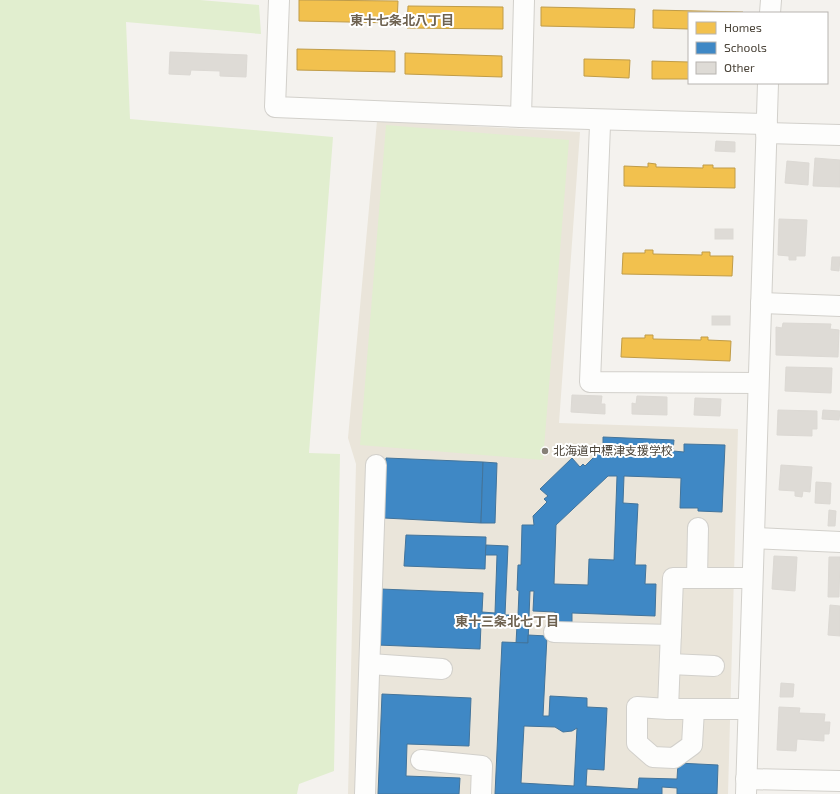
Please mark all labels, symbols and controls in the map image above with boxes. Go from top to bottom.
district label: 東十七条北八丁目 [350,12,454,28]
legend [688,12,828,84]
text: Homes [724,20,762,34]
text: Schools [724,40,767,54]
text: Other [724,60,755,74]
place label: 北海道中標津支援学校 [553,443,673,457]
marker: 北海道中標津支援学校 [540,446,550,456]
district label: 東十三条北七丁目 [455,613,559,629]

